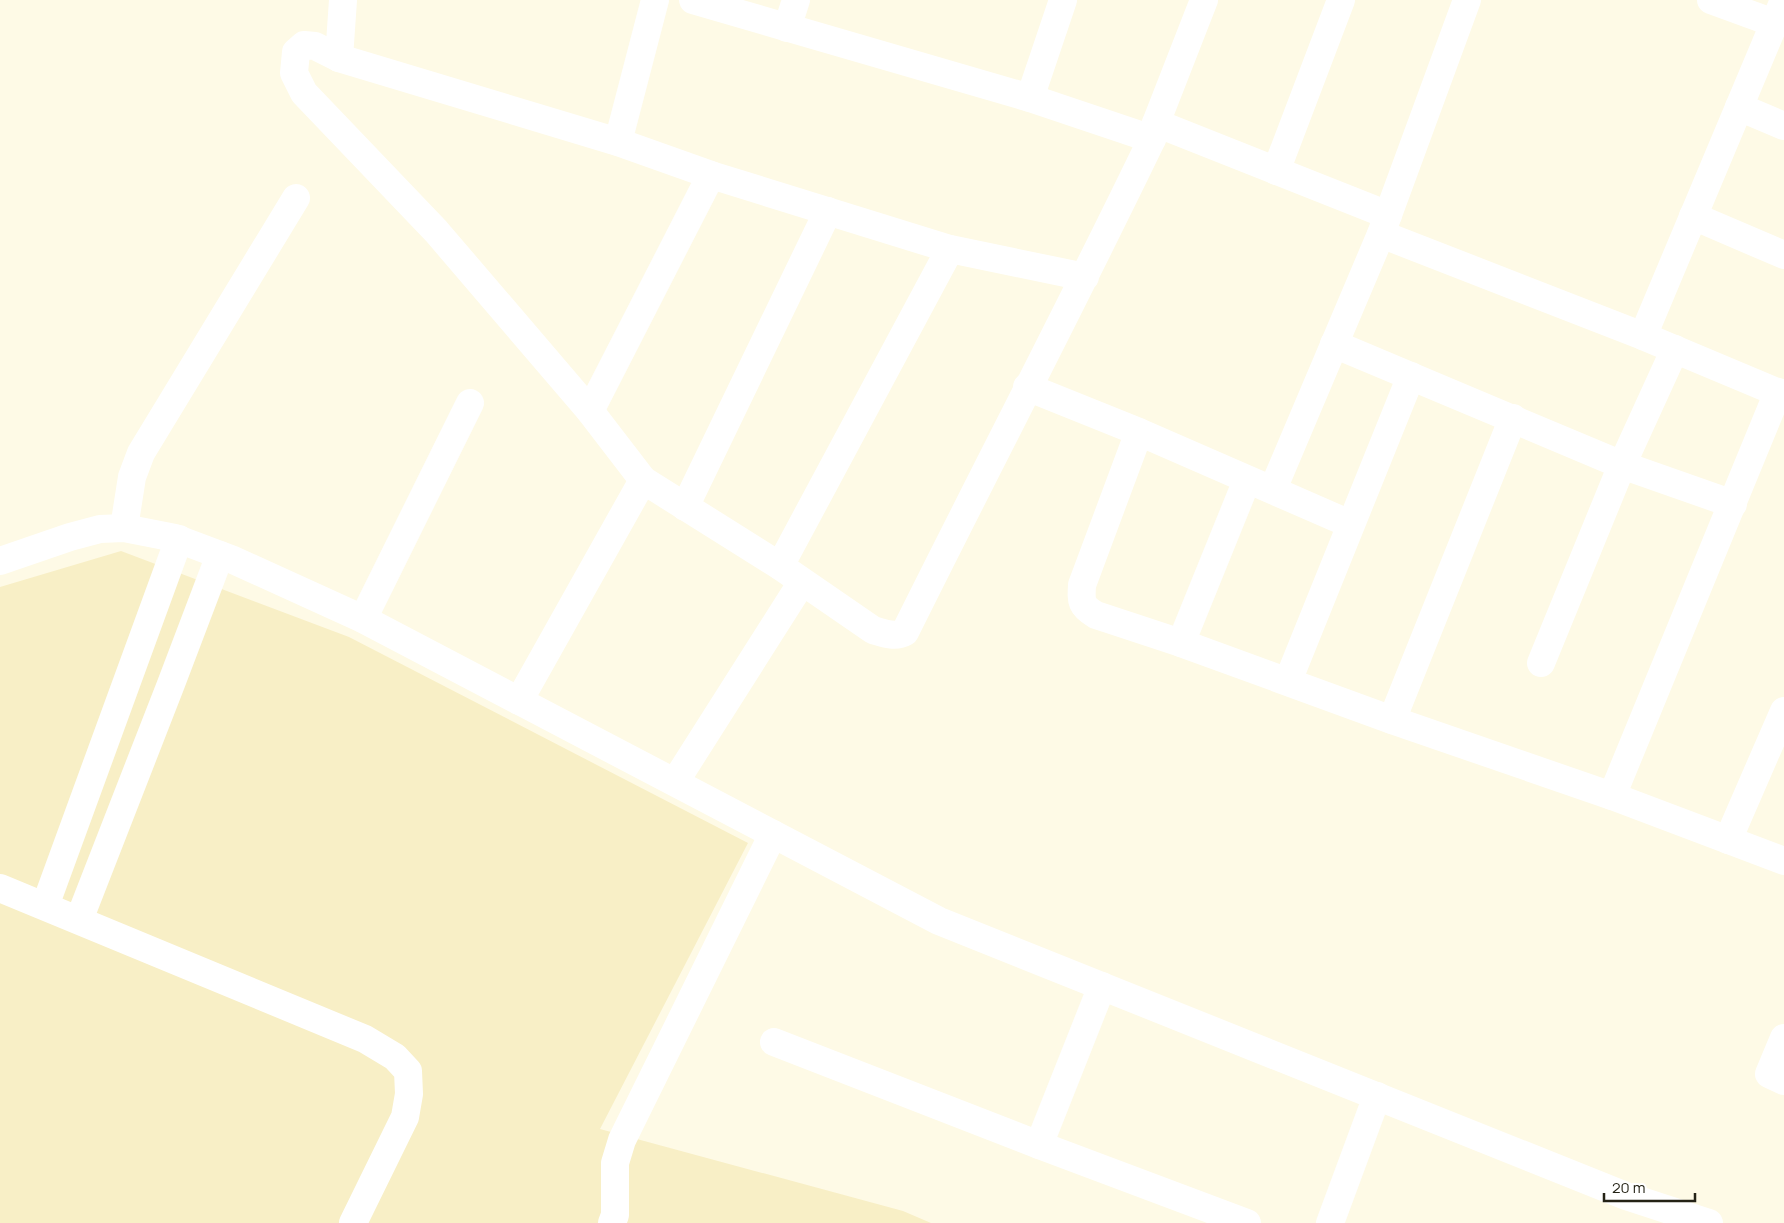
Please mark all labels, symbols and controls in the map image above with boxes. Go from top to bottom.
scale bar [1604,1170,1695,1202]
text: 20 m [1612,1177,1645,1198]

